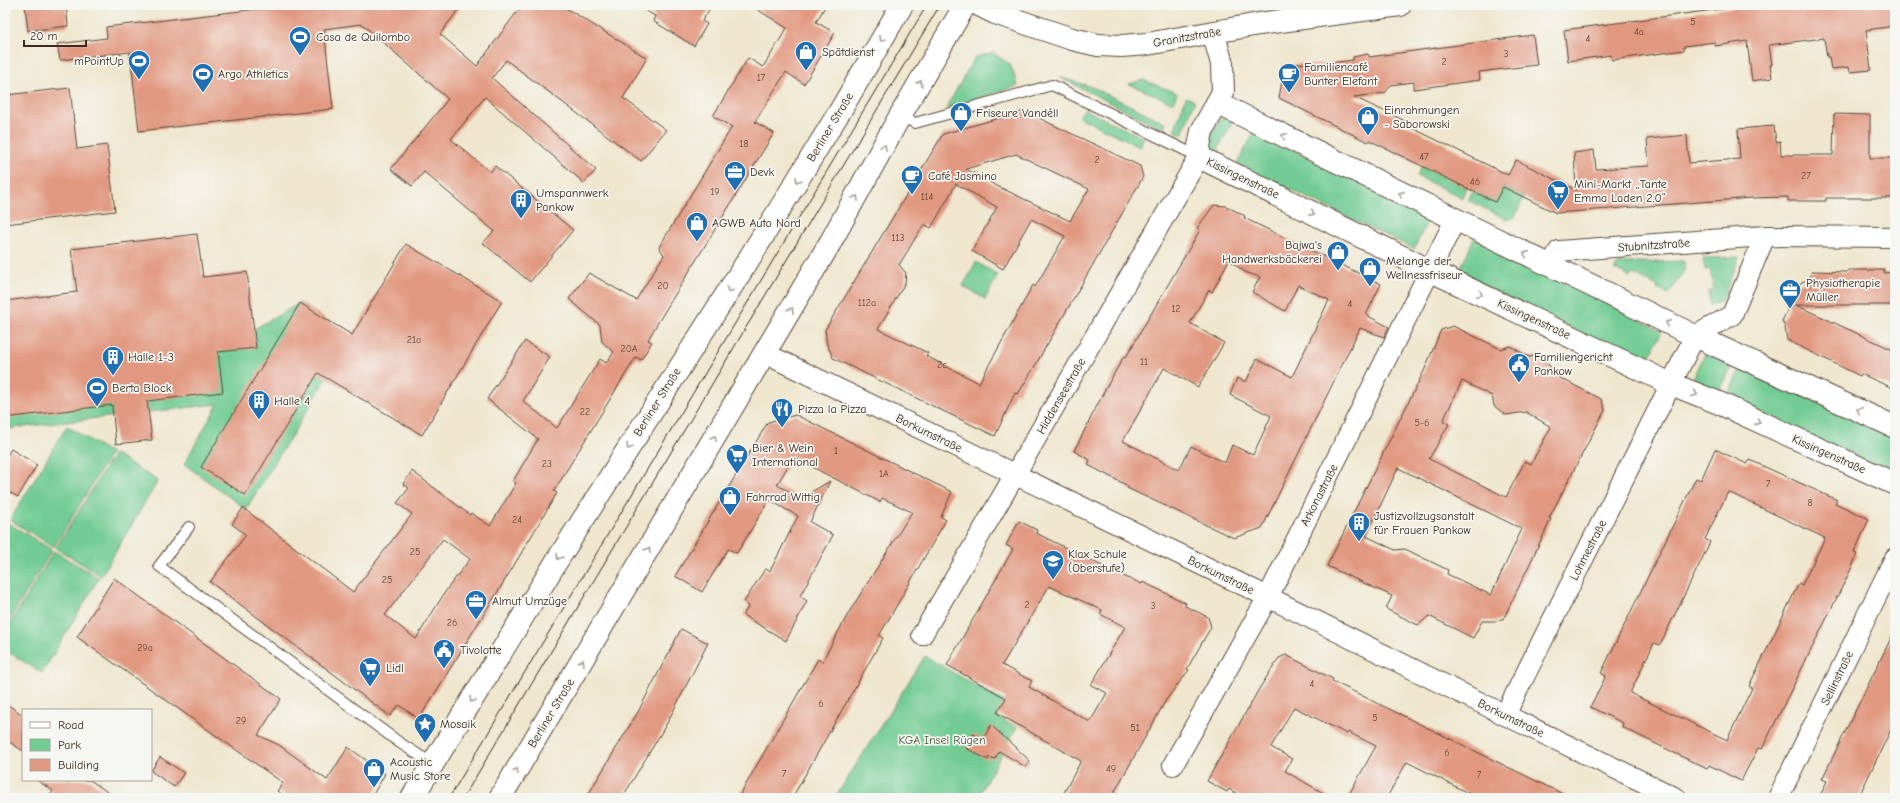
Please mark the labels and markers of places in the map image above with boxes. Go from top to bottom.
sports icon: Casa de Quilombo [287,24,313,57]
place label: Casa de Quilombo [316,30,410,44]
shop icon: Spätdienst [793,39,819,72]
place label: Spätdienst [822,45,875,59]
sports icon: mPointUp [126,48,152,81]
place label: mPointUp [74,54,124,68]
place label: Familiencafé Bunter Elefant [1304,60,1378,88]
sports icon: Argo Athletics [190,61,216,94]
cafe icon: Familiencafé Bunter Elefant [1276,61,1302,94]
place label: Argo Athletics [218,67,289,81]
shop icon: Friseure Vandéll [948,100,974,133]
place label: Einrahmungen - Saborowski [1384,103,1459,131]
shop icon: Einrahmungen - Saborowski [1355,104,1381,137]
place label: Friseure Vandéll [976,106,1058,120]
office icon: Devk [722,159,748,192]
cafe icon: Café Jasmino [899,163,925,196]
place label: Devk [750,165,775,179]
place label: Café Jasmino [928,169,997,183]
place label: Mini-Markt „Tante Emma Laden 2.0“ [1574,177,1667,205]
supermarket icon: Mini-Markt „Tante Emma Laden 2.0“ [1545,178,1571,211]
place label: Umspannwerk Pankow [536,186,609,214]
building icon: Umspannwerk Pankow [508,187,534,220]
shop icon: AGWB Auto Nord [684,210,710,243]
place label: AGWB Auto Nord [712,216,801,230]
place label: Bajwa's Handwerksbäckerei [1222,238,1322,266]
shop icon: Bajwa's Handwerksbäckerei [1325,239,1351,272]
place label: Melange der Wellnessfriseur [1386,254,1463,282]
shop icon: Melange der Wellnessfriseur [1357,255,1383,288]
place label: Physiotherapie Müller [1806,276,1880,304]
office icon: Physiotherapie Müller [1777,277,1803,310]
building icon: Halle 1-3 [100,344,126,377]
place label: Halle 1-3 [128,350,174,364]
place label: Familiengericht Pankow [1534,350,1613,378]
public building icon: Familiengericht Pankow [1506,351,1532,384]
sports icon: Berta Block [84,375,110,408]
place label: Berta Block [112,381,172,395]
building icon: Halle 4 [246,388,272,421]
place label: Halle 4 [274,394,310,408]
restaurant icon: Pizza la Pizza [769,396,795,429]
place label: Pizza la Pizza [798,402,866,416]
place label: Bier & Wein International [752,441,818,469]
supermarket icon: Bier & Wein International [724,442,750,475]
shop icon: Fahrrad Wittig [717,484,743,517]
place label: Fahrrad Wittig [746,490,820,504]
place label: Justizvollzugsanstalt für Frauen Pankow [1373,509,1475,537]
building icon: Justizvollzugsanstalt für Frauen Pankow [1346,510,1372,543]
place label: Klax Schule (Oberstufe) [1068,547,1127,575]
school or university icon: Klax Schule (Oberstufe) [1040,548,1066,581]
office icon: Almut Umzüge [463,588,489,621]
place label: Almut Umzüge [492,594,567,608]
public building icon: Tivolotte [431,637,457,670]
place label: Tivolotte [460,643,502,657]
supermarket icon: Lidl [357,655,383,688]
place label: Lidl [386,661,404,675]
place icon: Mosaik [412,711,438,744]
place label: Mosaik [440,717,476,731]
place label: Acoustic Music Store [390,755,450,783]
shop icon: Acoustic Music Store [361,756,387,789]

